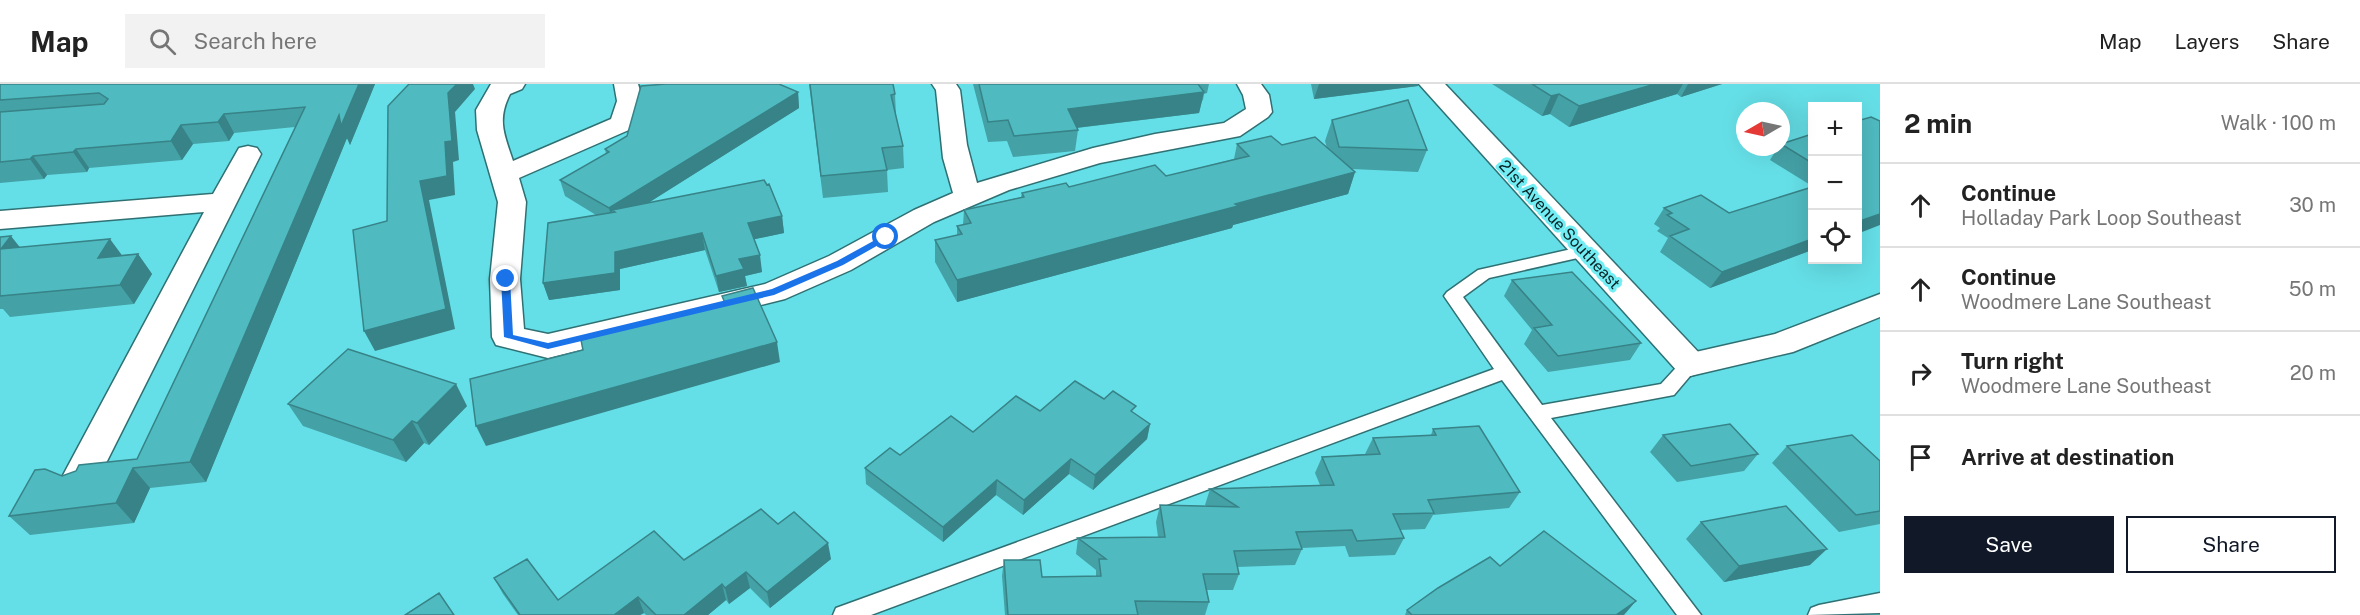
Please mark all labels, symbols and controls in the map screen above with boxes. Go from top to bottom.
search box [125,14,545,68]
text: Map [30,25,89,58]
icon: search [146,25,179,58]
text: Search here [194,28,317,54]
text: Map [2099,29,2142,54]
text: Layers [2175,29,2239,54]
text: Share [2272,29,2330,54]
north arrow [1736,102,1790,156]
map controls [1808,102,1862,264]
button: + [1808,102,1862,156]
text: 2 min [1904,108,1972,139]
text: Walk · 100 m [2221,111,2336,135]
street label: 21st Avenue Southeast [1495,156,1624,293]
button: − [1808,156,1862,210]
text: Continue [1961,180,2056,206]
icon: ahead [1904,189,1937,222]
text: 30 m [2289,193,2336,217]
text: Holladay Park Loop Southeast [1961,206,2242,230]
button: locate [1808,210,1862,264]
route start [872,223,898,249]
text: Continue [1961,264,2056,290]
route end [492,265,518,291]
icon: ahead [1904,273,1937,306]
text: 50 m [2289,277,2336,301]
text: Woodmere Lane Southeast [1961,290,2212,314]
text: Turn right [1961,348,2064,374]
icon: right [1904,357,1937,390]
text: 20 m [2290,361,2336,385]
text: Woodmere Lane Southeast [1961,374,2212,398]
icon: arrive [1904,441,1937,474]
text: Arrive at destination [1961,444,2174,470]
button: Save [1904,516,2114,573]
button: Share [2126,516,2336,573]

